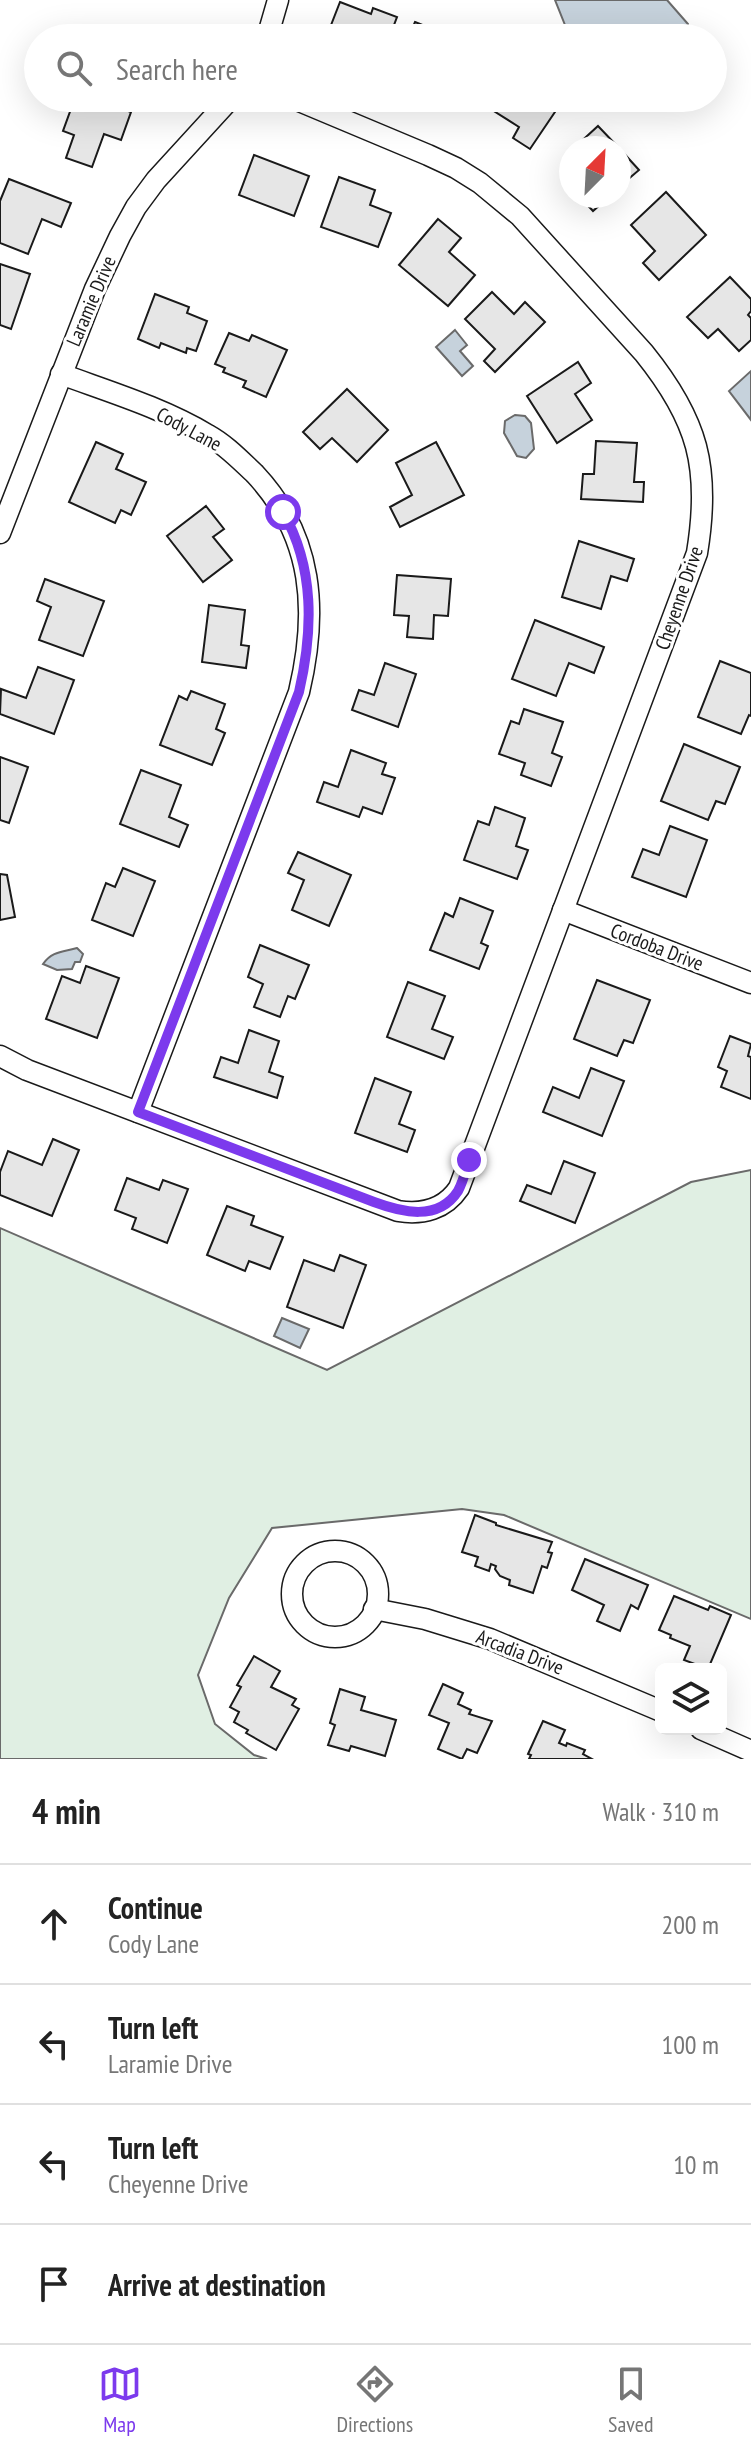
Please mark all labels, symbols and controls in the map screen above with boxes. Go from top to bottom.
search box [24,24,727,112]
icon: search [52,46,96,90]
text: Search here [116,49,238,88]
north arrow [559,136,631,208]
street label: Laramie Drive [60,252,122,350]
street label: Cody Lane [152,401,226,457]
route start [265,494,301,530]
street label: Cheyenne Drive [649,543,709,653]
street label: Cordoba Drive [607,917,707,977]
route end [451,1142,487,1178]
street label: Arcadia Drive [473,1623,567,1681]
map controls [655,1663,727,1735]
button: layers [655,1663,727,1735]
text: 4 min [32,1789,101,1833]
text: Walk · 310 m [602,1795,719,1828]
text: Continue [108,1888,203,1927]
icon: ahead [32,1902,76,1946]
text: 200 m [661,1908,719,1941]
text: Cody Lane [108,1927,199,1960]
text: Turn left [108,2008,198,2047]
icon: left [32,2022,76,2066]
text: 100 m [661,2028,719,2061]
text: Laramie Drive [108,2047,232,2080]
text: Turn left [108,2128,198,2167]
icon: left [32,2142,76,2186]
text: 10 m [673,2148,719,2181]
text: Cheyenne Drive [108,2167,248,2200]
icon: arrive [32,2262,76,2306]
text: Arrive at destination [108,2265,326,2304]
tab: Map [98,2362,142,2438]
tab: Directions [337,2362,413,2438]
tab: Saved [608,2362,653,2438]

